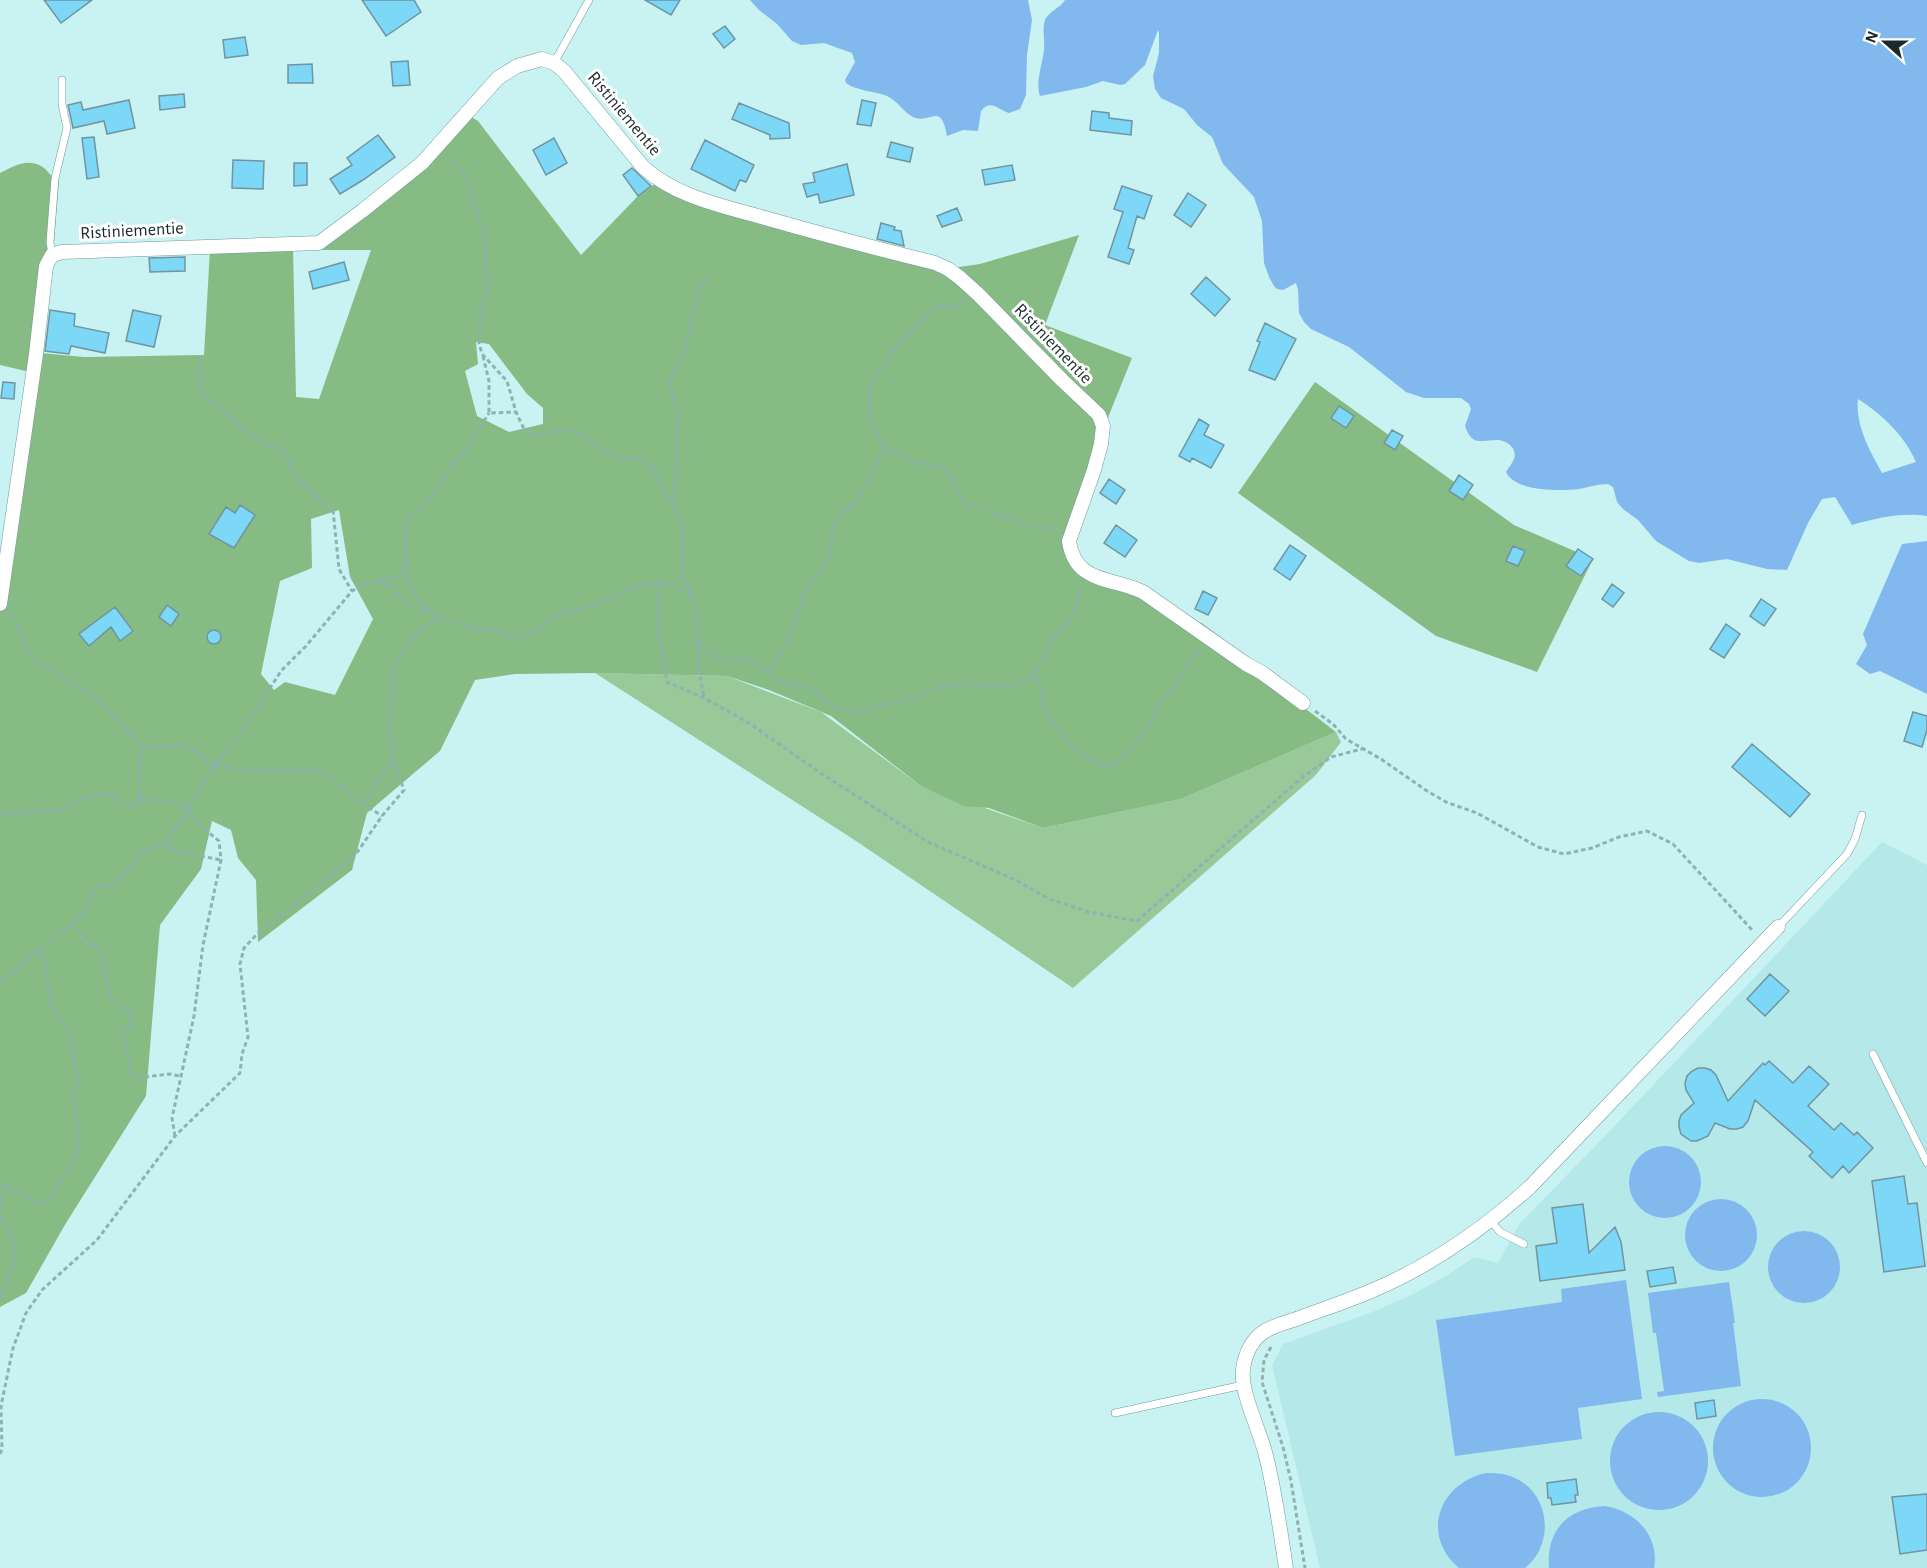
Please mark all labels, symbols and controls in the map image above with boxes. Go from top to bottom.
north arrow [1855,12,1915,72]
text: N [1862,29,1881,45]
street label: Ristiniementie [584,69,664,159]
street label: Ristiniementie [80,219,184,243]
street label: Ristiniementie [1011,301,1095,387]

